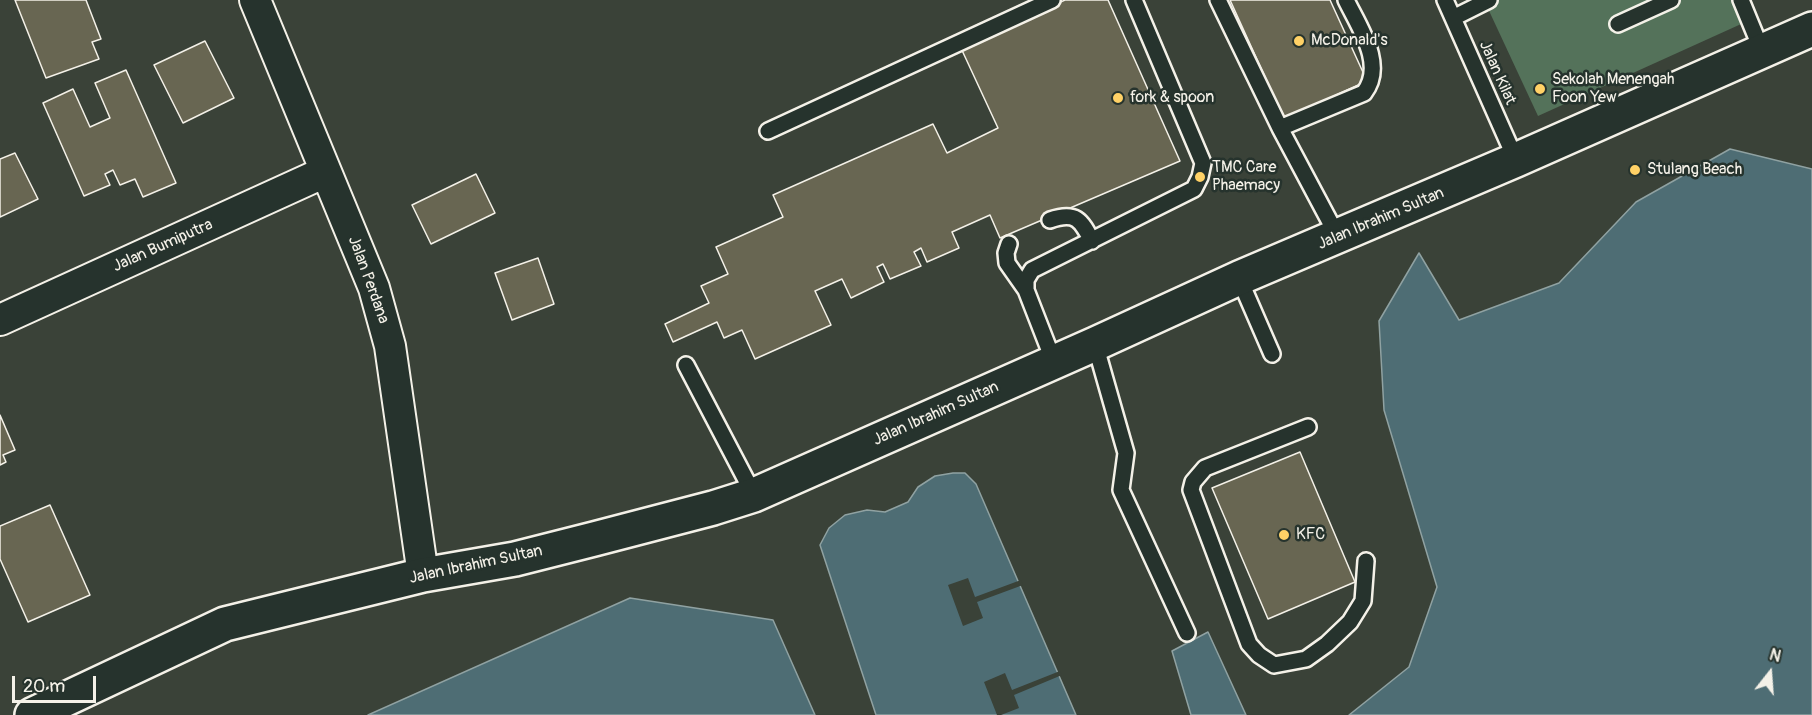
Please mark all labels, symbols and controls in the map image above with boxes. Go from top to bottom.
place label: McDonald's [1311,31,1388,51]
marker: McDonald's [1292,34,1306,48]
street label: Jalan Kilat [1474,38,1520,108]
place label: Sekolah Menengah Foon Yew [1552,70,1674,108]
marker: Sekolah Menengah Foon Yew [1533,82,1547,96]
place label: fork & spoon [1130,88,1214,108]
marker: fork & spoon [1111,91,1125,105]
place label: TMC Care Phaemacy [1212,158,1280,196]
place label: Stulang Beach [1647,160,1742,180]
marker: Stulang Beach [1628,163,1642,177]
marker: TMC Care Phaemacy [1193,170,1207,184]
street label: Jalan Ibrahim Sultan [1315,184,1447,254]
street label: Jalan Bumiputra [110,215,216,277]
street label: Jalan Perdana [343,234,393,326]
street label: Jalan Ibrahim Sultan [870,378,1002,450]
place label: KFC [1296,525,1325,545]
marker: KFC [1277,528,1291,542]
street label: Jalan Ibrahim Sultan [408,542,544,588]
north arrow [1740,643,1800,703]
text: N [1767,645,1783,667]
scale bar [15,664,99,702]
text: 20 m [23,675,65,698]

